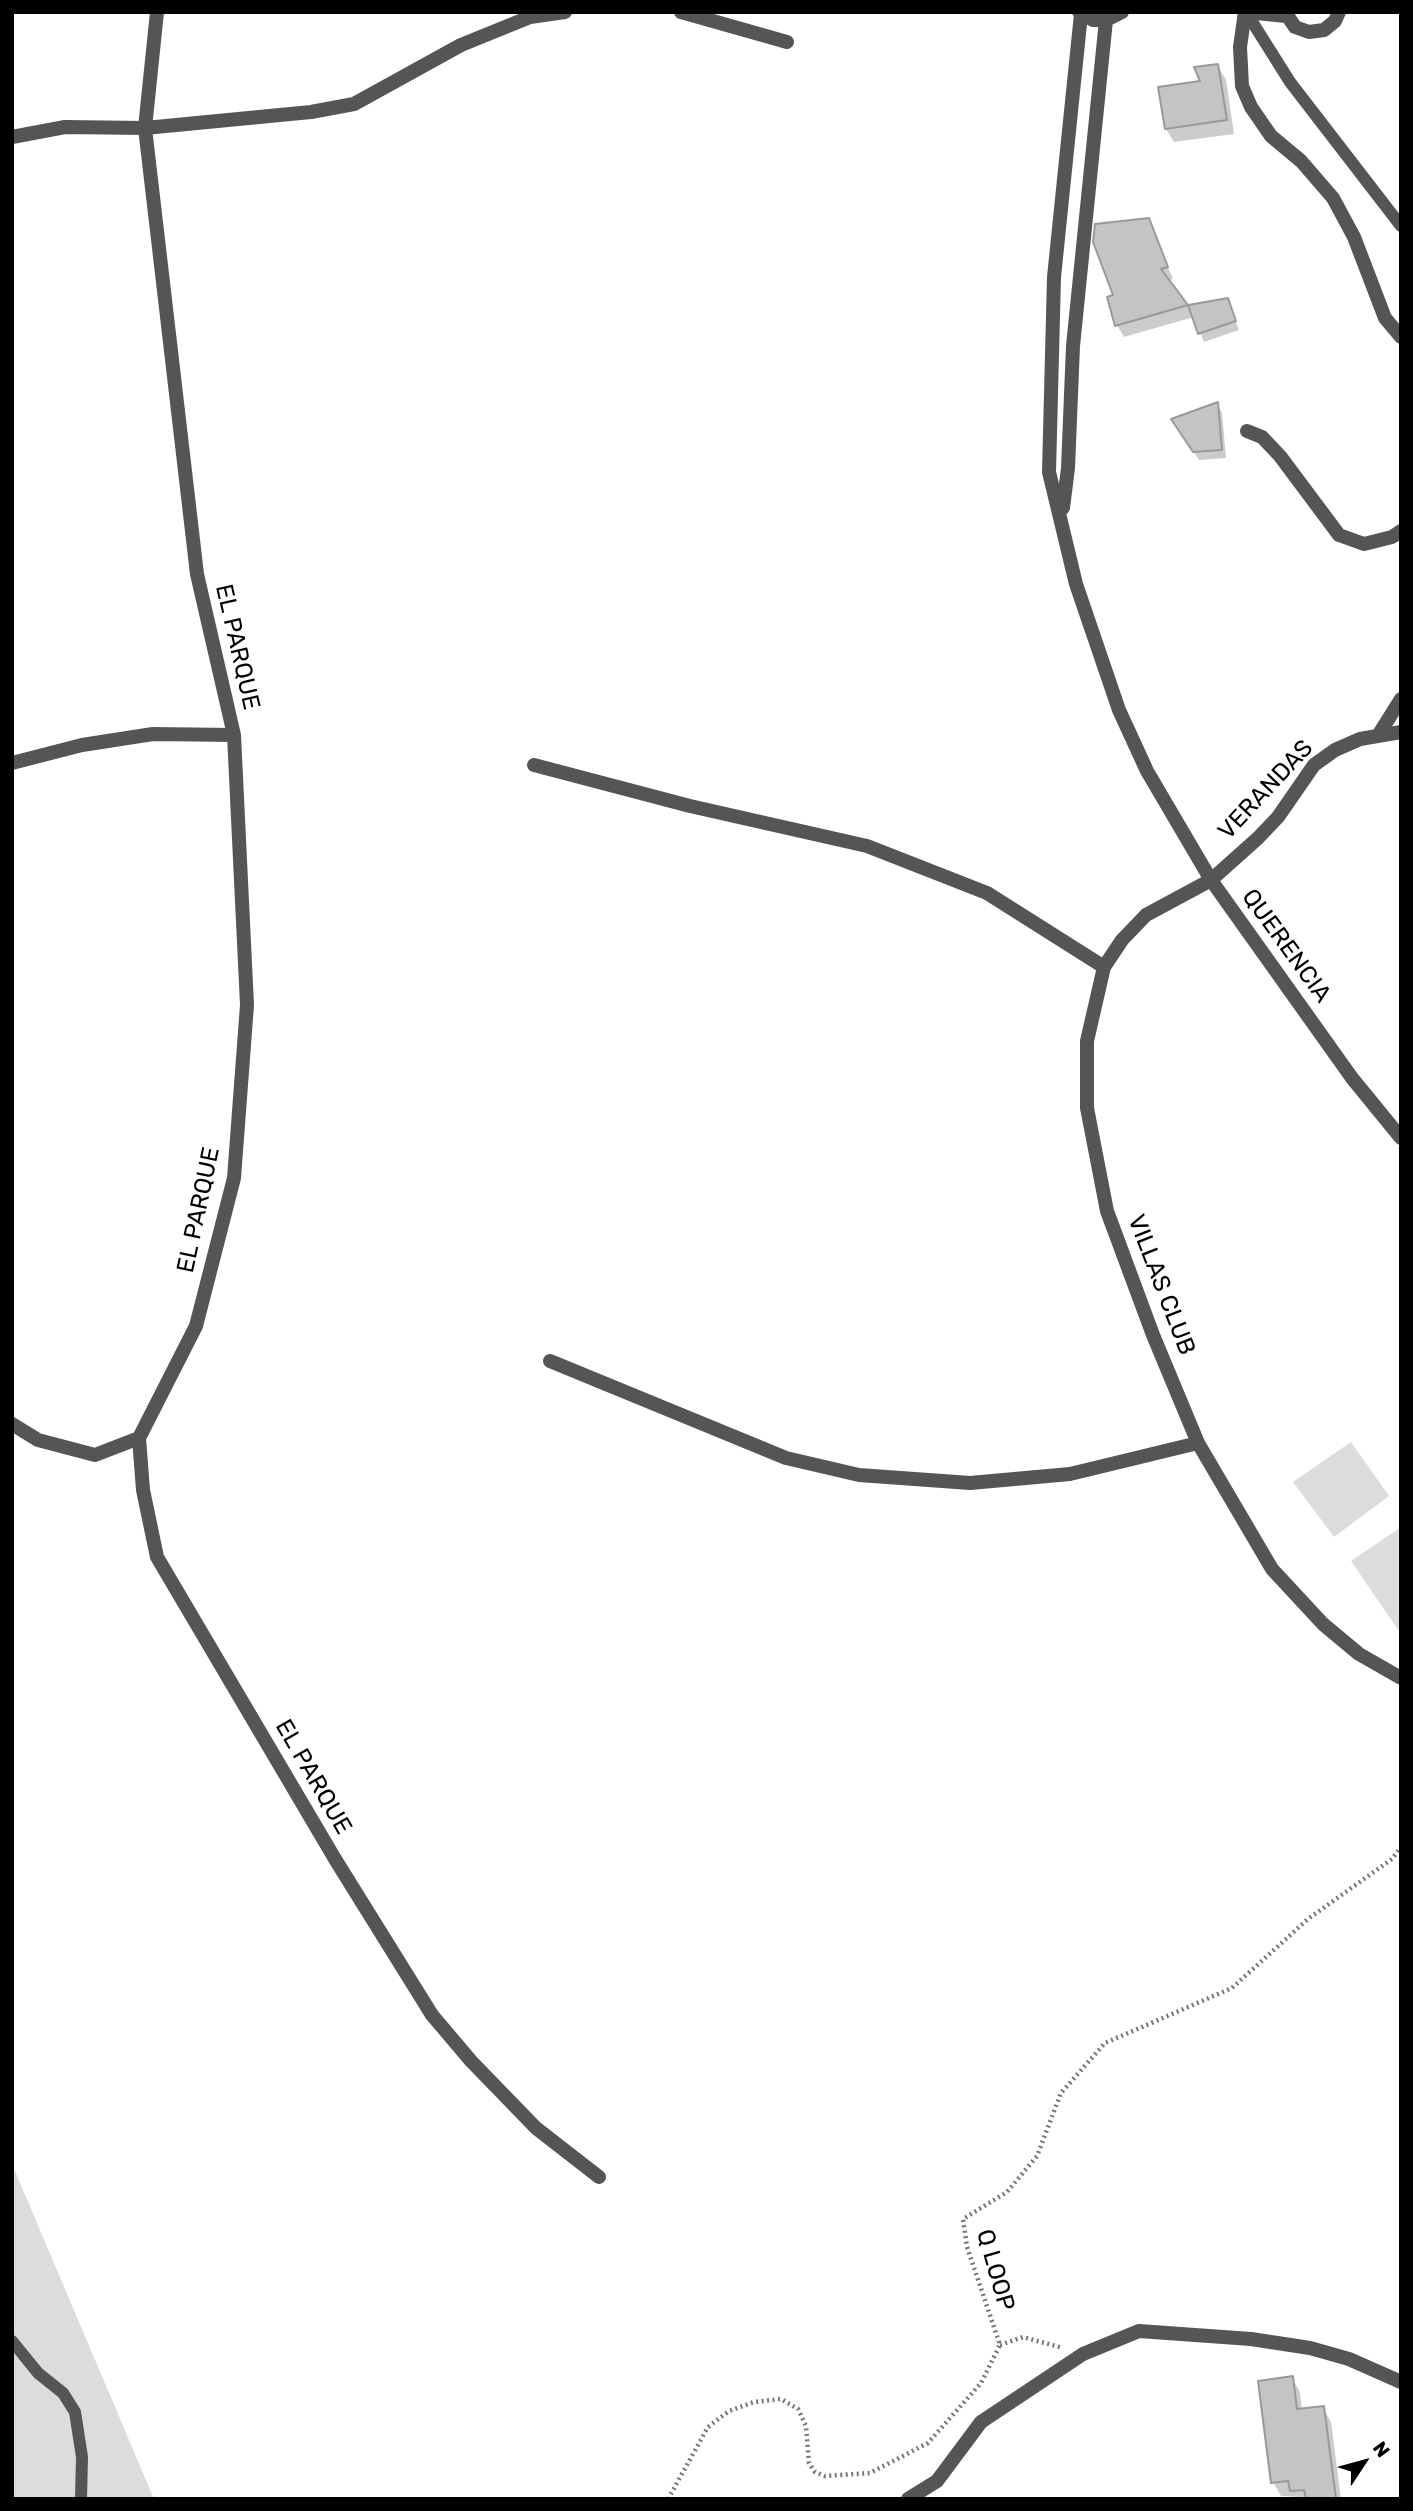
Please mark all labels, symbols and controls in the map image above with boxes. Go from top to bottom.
street label: EL PARQUE [209,582,265,712]
street label: VERANDAS [1213,734,1319,846]
street label: QUERENCIA [1235,884,1337,1008]
street label: EL PARQUE [172,1145,226,1275]
street label: VILLAS CLUB [1121,1211,1201,1359]
street label: EL PARQUE [269,1714,357,1840]
street label: Q LOOP [970,2226,1020,2314]
north arrow [1329,2427,1399,2497]
text: N [1368,2437,1395,2462]

